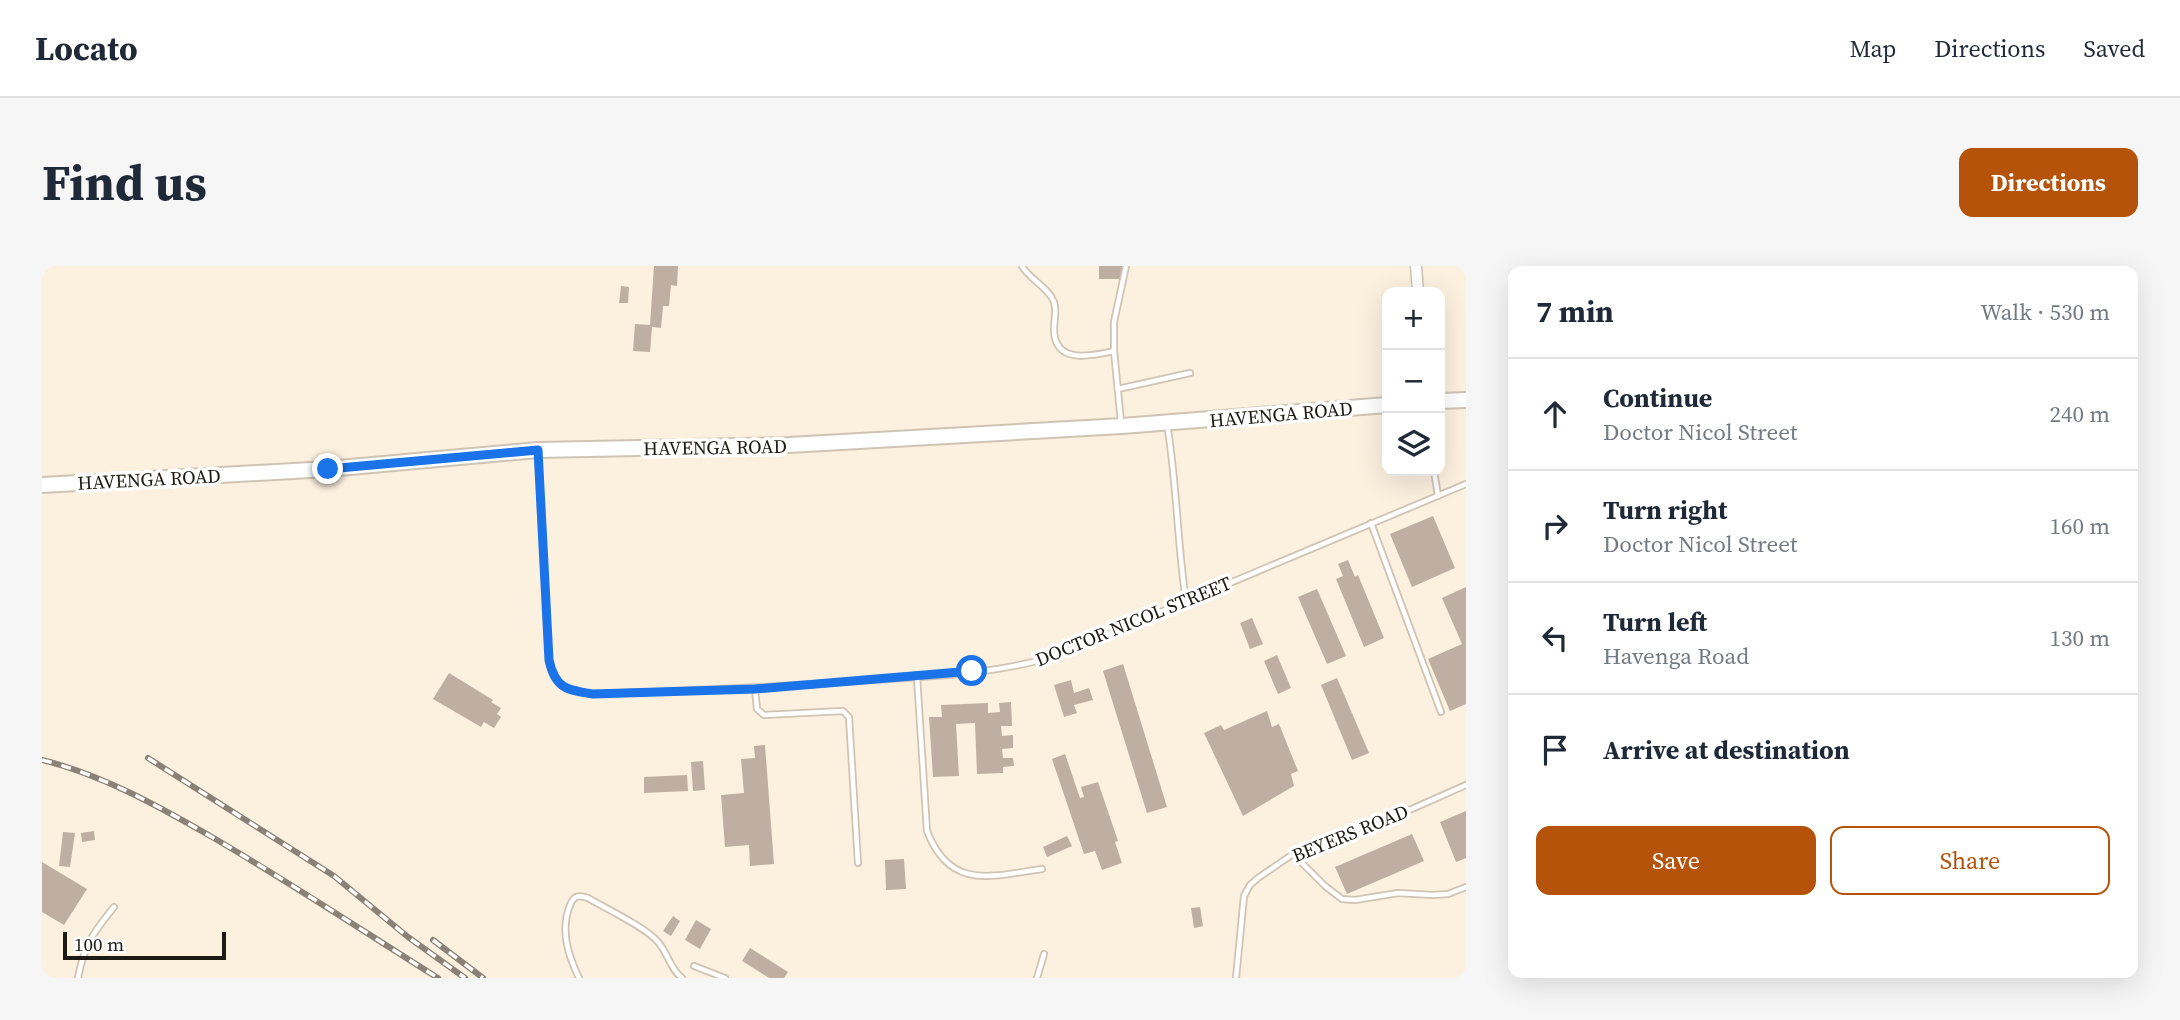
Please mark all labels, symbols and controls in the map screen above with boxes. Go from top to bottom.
text: Locato [35,26,138,71]
text: Map [1849,32,1896,65]
text: Directions [1934,32,2045,65]
text: Saved [2083,32,2145,65]
button: Directions [1959,148,2138,217]
text: Find us [42,149,207,216]
map controls [1382,287,1445,476]
button: + [1382,287,1445,350]
text: 7 min [1536,291,1614,332]
text: Walk · 530 m [1980,296,2110,328]
button: − [1382,350,1445,413]
text: Continue [1603,380,1712,416]
street label: HAVENGA ROAD [1208,395,1354,433]
icon: ahead [1536,395,1574,433]
text: 240 m [2049,398,2110,430]
button: layers [1382,413,1445,476]
text: Doctor Nicol Street [1603,416,1797,448]
street label: HAVENGA ROAD [643,433,787,461]
route end [312,453,343,484]
street label: HAVENGA ROAD [77,462,221,496]
text: Turn right [1603,492,1727,528]
icon: right [1536,507,1574,545]
text: 160 m [2049,510,2110,542]
text: Doctor Nicol Street [1603,528,1797,560]
street label: DOCTOR NICOL STREET [1031,570,1235,672]
text: Turn left [1603,604,1707,640]
icon: left [1536,619,1574,657]
text: 130 m [2049,622,2110,654]
text: Havenga Road [1603,640,1749,672]
route start [956,655,987,686]
icon: arrive [1536,731,1574,769]
text: Arrive at destination [1603,732,1850,768]
street label: BEYERS ROAD [1288,798,1412,868]
button: Save [1536,826,1816,895]
button: Share [1830,826,2110,895]
scale bar [63,929,226,961]
text: 100 m [74,931,124,957]

